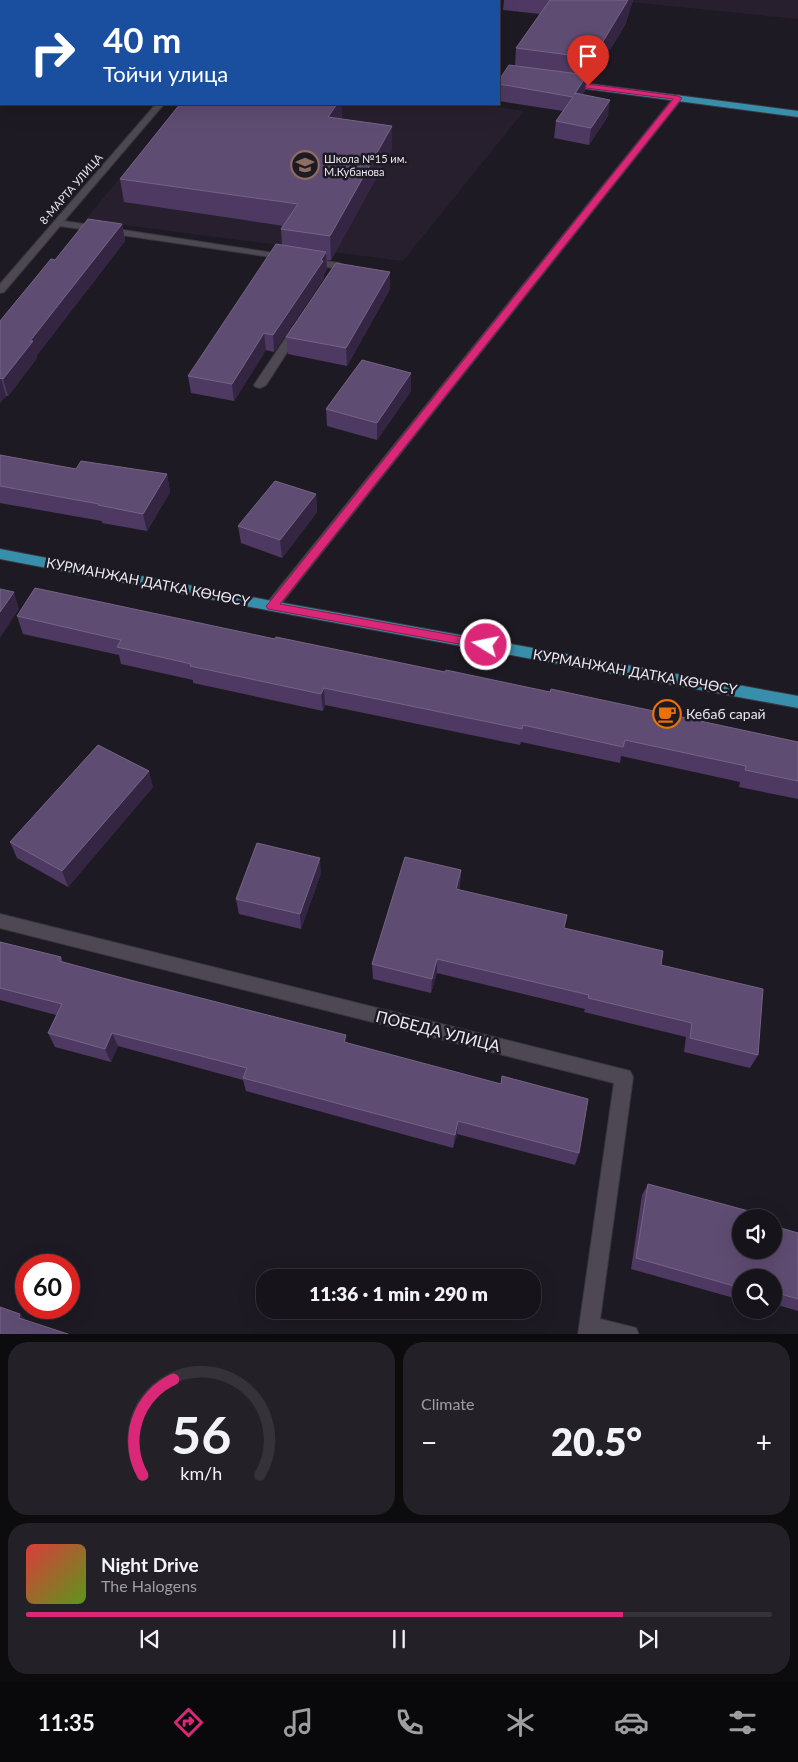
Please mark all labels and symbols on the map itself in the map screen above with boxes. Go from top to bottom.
pin [567,35,609,86]
street label: 8-МАРТА УЛИЦА [36,150,105,227]
school or university icon: Школа №15 им. М.Кубанова [290,150,320,180]
place label: Школа №15 им. М.Кубанова [324,152,407,178]
street label: КУРМАНЖАН ДАТКА КӨЧӨСҮ [45,553,252,610]
position arrow [459,618,511,670]
street label: КУРМАНЖАН ДАТКА КӨЧӨСҮ [532,645,739,698]
cafe icon: Кебаб сарай [652,699,682,729]
place label: Кебаб сарай [686,705,766,722]
street label: ПОБЕДА УЛИЦА [374,1006,502,1055]
speed limit sign: 60 [15,1254,80,1319]

